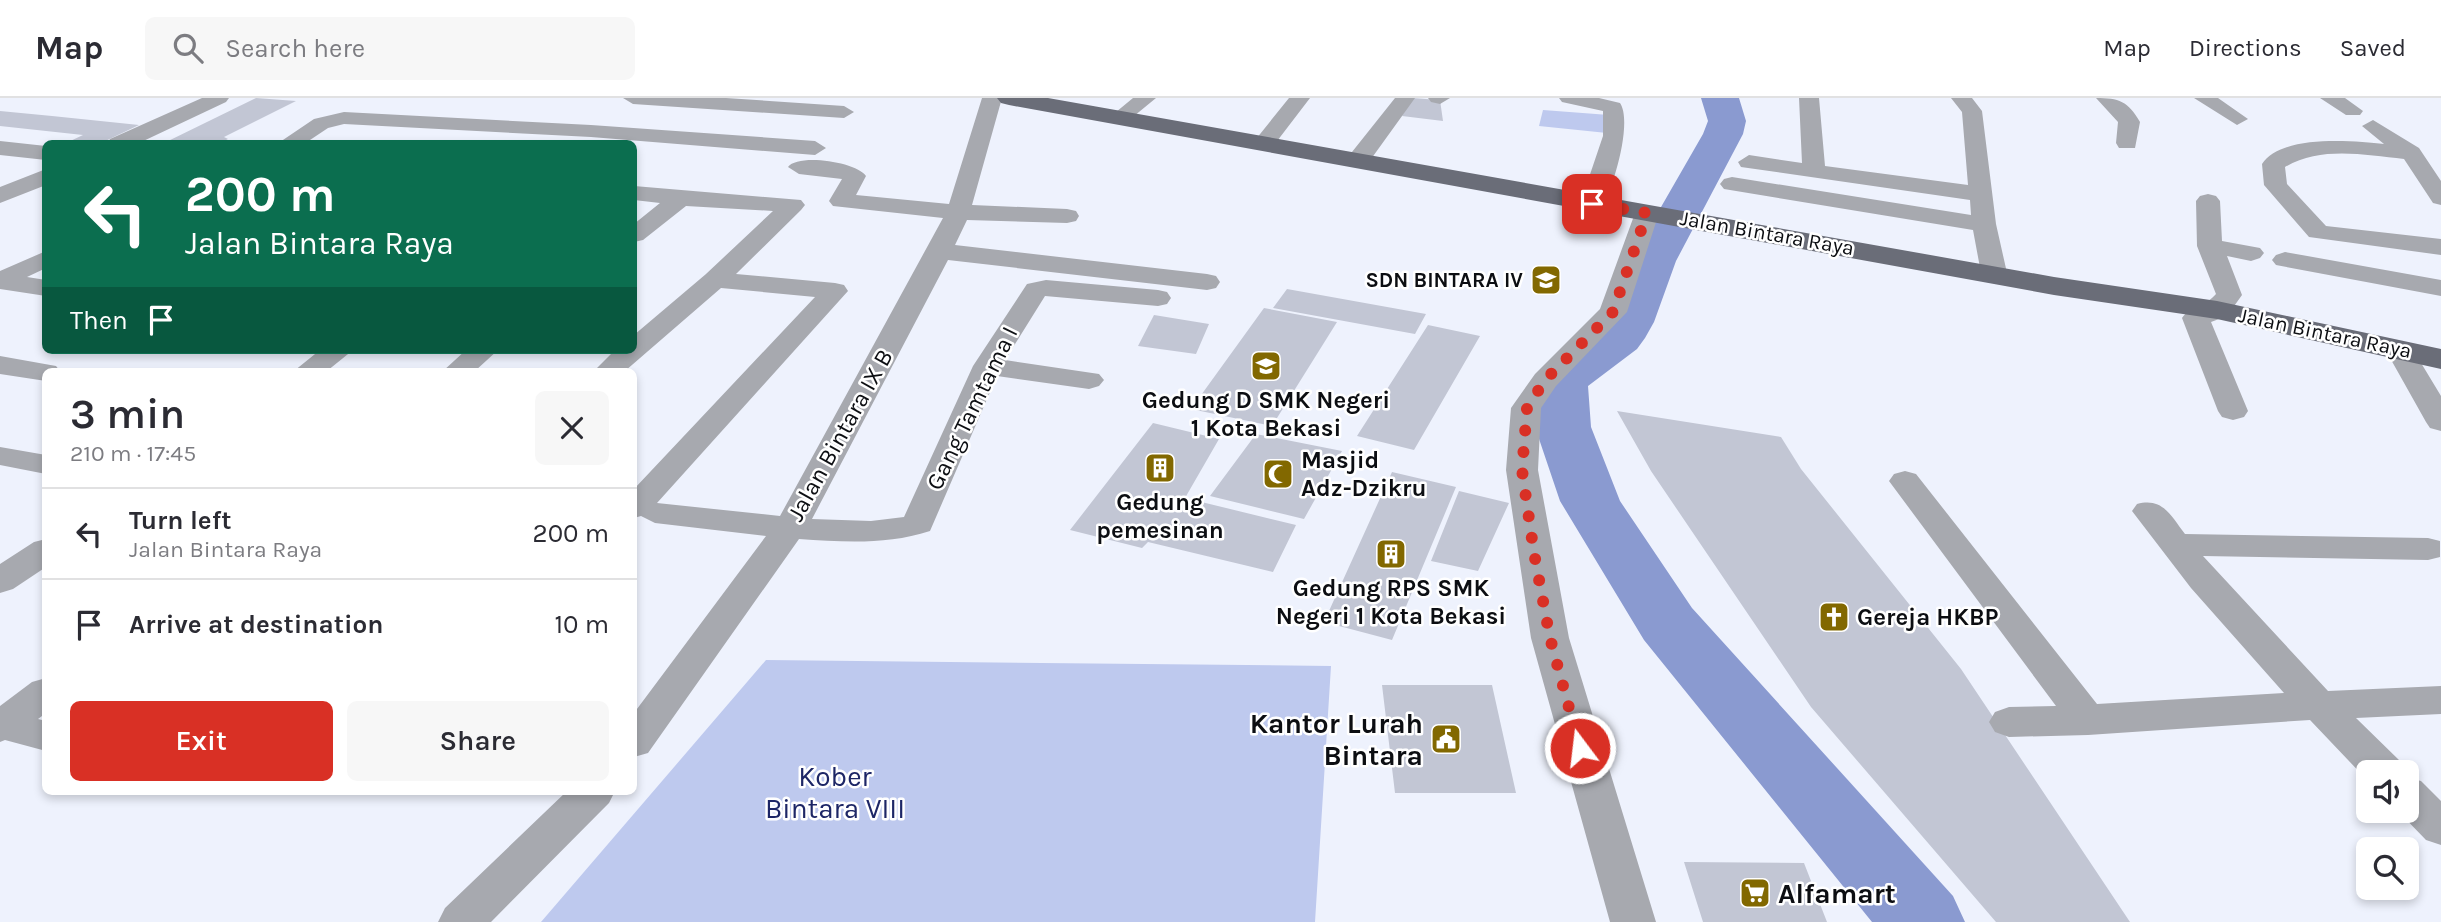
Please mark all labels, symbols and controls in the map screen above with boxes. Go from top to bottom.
search box [145,17,635,80]
text: Map [35,29,103,67]
icon: search [169,29,207,67]
text: Search here [225,33,365,64]
text: Map [2103,34,2151,62]
text: Directions [2189,34,2302,62]
text: Saved [2340,34,2406,62]
text: 200 m [185,166,336,223]
icon: left [70,168,161,259]
pin [1562,174,1622,234]
icon: arrive [1573,185,1611,223]
street label: Jalan Bintara Raya [1678,206,1856,260]
text: Jalan Bintara Raya [185,225,454,262]
school or university icon: SDN BINTARA IV [1529,263,1563,297]
place label: SDN BINTARA IV [1365,268,1523,292]
icon: arrive [142,301,180,339]
street label: Jalan Bintara Raya [2236,303,2414,363]
text: Then [70,305,128,336]
street label: Gang Tamtama I [920,322,1024,494]
street label: Jalan Bintara IX B [781,344,899,526]
school or university icon: Gedung D SMK Negeri 1 Kota Bekasi [1249,349,1283,383]
place label: Gedung D SMK Negeri 1 Kota Bekasi [1142,386,1390,442]
text: 3 min [70,389,185,439]
button: close [535,391,609,465]
text: 210 m · 17:45 [70,440,196,467]
place label: Masjid Adz-Dzikru [1301,446,1427,502]
building icon: Gedung pemesinan [1143,451,1177,485]
mosque icon: Masjid Adz-Dzikru [1261,457,1295,491]
place label: Gedung pemesinan [1096,488,1224,544]
text: Turn left [129,505,231,536]
icon: left [70,515,108,553]
text: 200 m [533,518,609,549]
text: Jalan Bintara Raya [129,536,322,563]
building icon: Gedung RPS SMK Negeri 1 Kota Bekasi [1374,537,1408,571]
place label: Gedung RPS SMK Negeri 1 Kota Bekasi [1276,574,1506,630]
church icon: Gereja HKBP [1817,600,1851,634]
place label: Gereja HKBP [1857,603,1998,631]
icon: arrive [70,606,108,644]
text: Arrive at destination [129,609,383,640]
text: 10 m [554,609,609,640]
button: Exit [70,701,333,781]
button: Share [347,701,609,781]
place label: Kantor Lurah Bintara [1250,707,1423,772]
position arrow [1543,711,1617,785]
public building icon: Kantor Lurah Bintara [1429,722,1463,756]
park label: Kober Bintara VIII [765,760,905,825]
map controls [2356,760,2419,900]
button: sound [2356,760,2419,823]
button: search [2356,837,2419,900]
supermarket icon: Alfamart [1738,876,1772,910]
place label: Alfamart [1778,877,1896,910]

